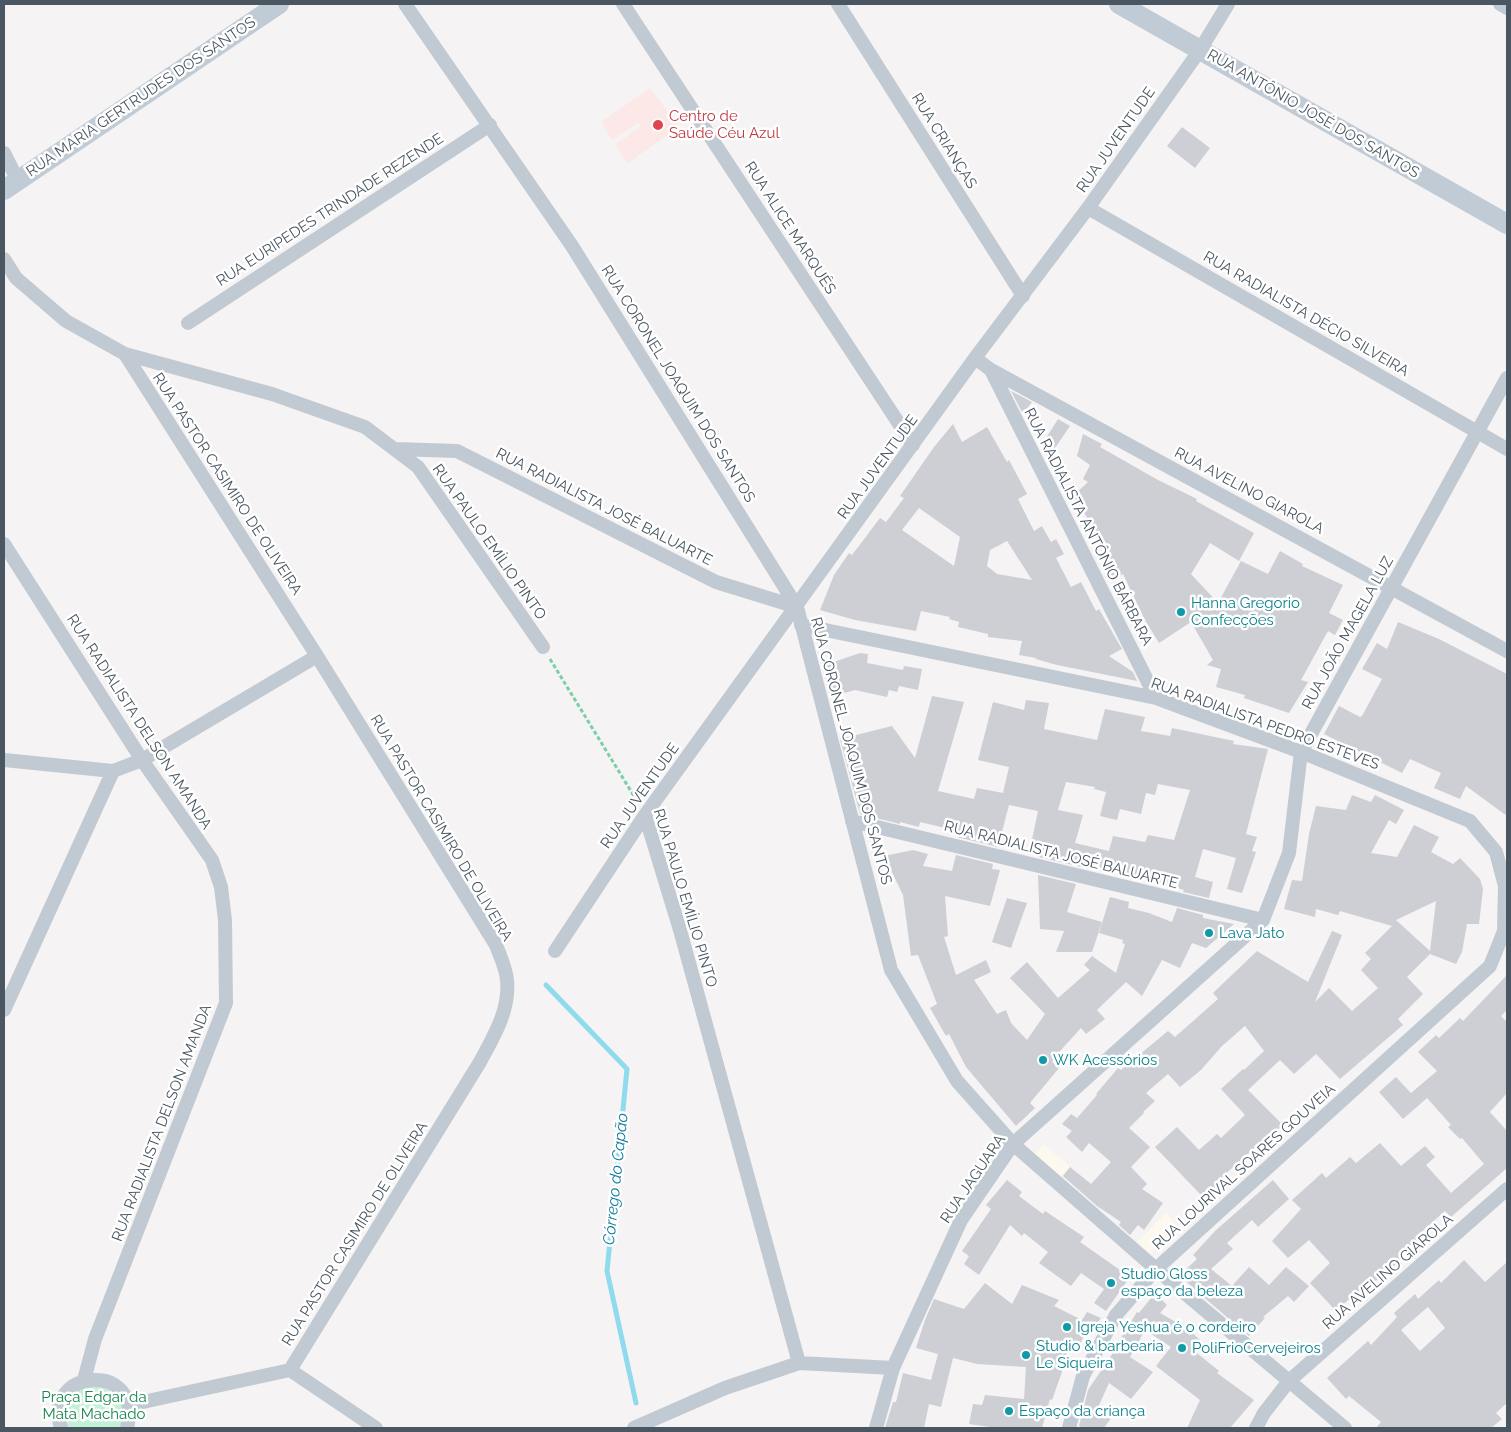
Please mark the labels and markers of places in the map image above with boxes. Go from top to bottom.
place label: Centro de Saúde Céu Azul [669,107,779,142]
marker: Centro de Saúde Céu Azul [651,118,665,132]
place label: Hanna Gregorio Confecções [1191,594,1300,629]
marker: Hanna Gregorio Confecções [1175,606,1187,618]
place label: Lava Jato [1219,924,1285,942]
marker: Lava Jato [1203,927,1215,939]
place label: WK Acessórios [1053,1051,1157,1069]
marker: WK Acessórios [1037,1054,1049,1066]
place label: Studio Gloss espaço da beleza [1121,1265,1243,1300]
marker: Studio Gloss espaço da beleza [1105,1277,1117,1289]
place label: Igreja Yeshua é o cordeiro [1077,1318,1256,1336]
marker: Igreja Yeshua é o cordeiro [1061,1321,1073,1333]
place label: Studio & barbearia Le Siqueira [1036,1337,1164,1372]
place label: PoliFrioCervejeiros [1192,1339,1321,1357]
marker: PoliFrioCervejeiros [1176,1342,1188,1354]
marker: Studio & barbearia Le Siqueira [1020,1349,1032,1361]
place label: Espaço da criança [1019,1402,1145,1420]
marker: Espaço da criança [1003,1405,1015,1417]

